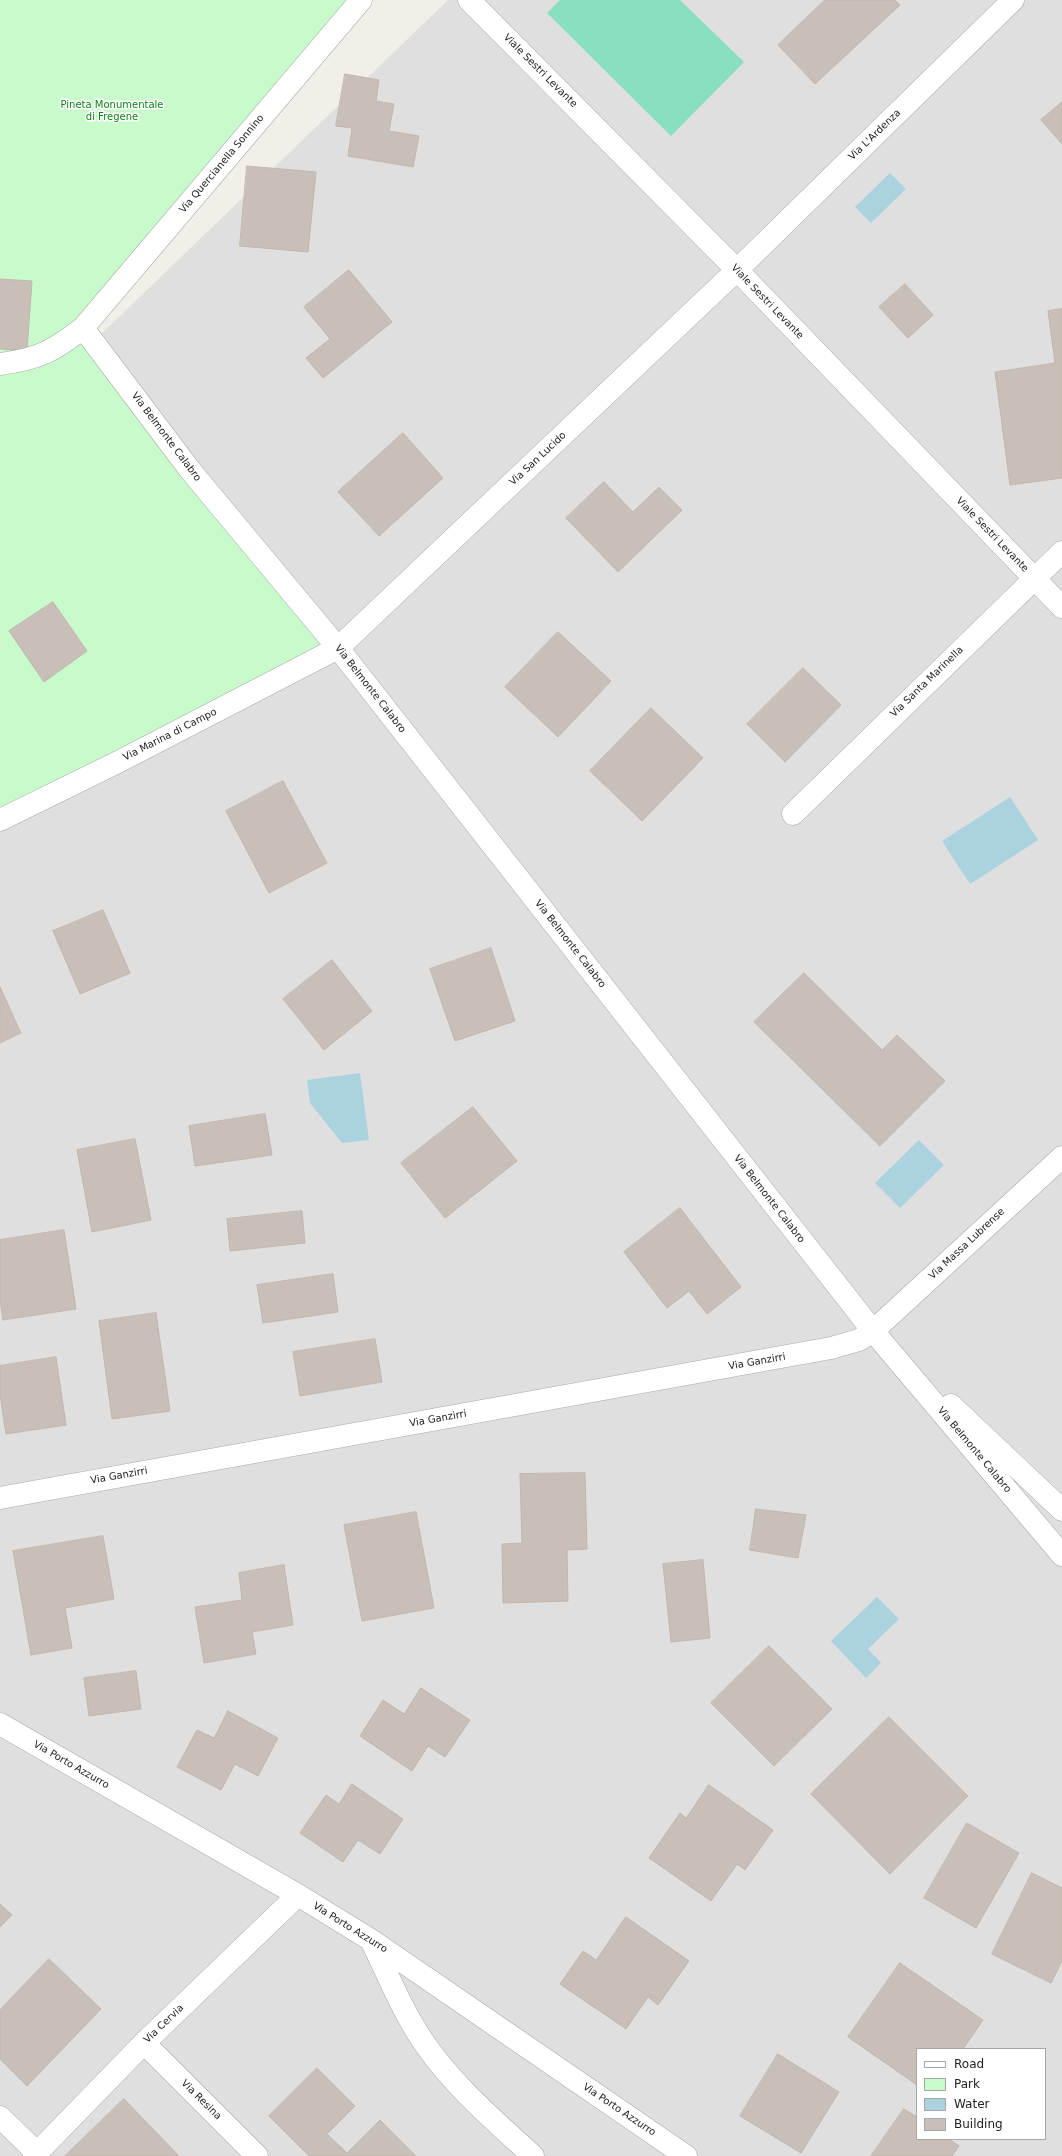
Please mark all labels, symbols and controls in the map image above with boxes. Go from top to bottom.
street label: Viale Sestri Levante [501,32,579,110]
park label: Pineta Monumentale di Fregene [61,99,163,122]
street label: Via L'Ardenza [846,107,904,163]
street label: Via Quercianella Sonnino [177,112,267,216]
street label: Viale Sestri Levante [728,262,806,342]
street label: Via Belmonte Calabro [129,390,203,484]
street label: Via San Lucido [507,430,569,488]
street label: Viale Sestri Levante [953,495,1031,575]
street label: Via Belmonte Calabro [332,643,408,735]
street label: Via Santa Marinella [888,644,966,720]
street label: Via Marina di Campo [121,706,219,764]
street label: Via Belmonte Calabro [532,898,608,990]
street label: Via Belmonte Calabro [731,1153,807,1245]
street label: Via Massa Lubrense [927,1206,1007,1282]
street label: Via Ganzirri [728,1351,786,1373]
street label: Via Belmonte Calabro [935,1405,1013,1495]
street label: Via Ganzirri [409,1408,467,1430]
street label: Via Ganzirri [90,1465,148,1487]
street label: Via Porto Azzurro [31,1738,111,1792]
street label: Via Porto Azzurro [311,1900,389,1956]
street label: Via Cervia [142,2002,186,2046]
legend [916,2048,1046,2140]
text: Road [954,2057,984,2071]
street label: Via Resina [178,2077,224,2123]
text: Park [954,2077,980,2091]
street label: Via Porto Azzurro [580,2081,658,2139]
text: Water [954,2097,989,2111]
text: Building [954,2117,1003,2131]

